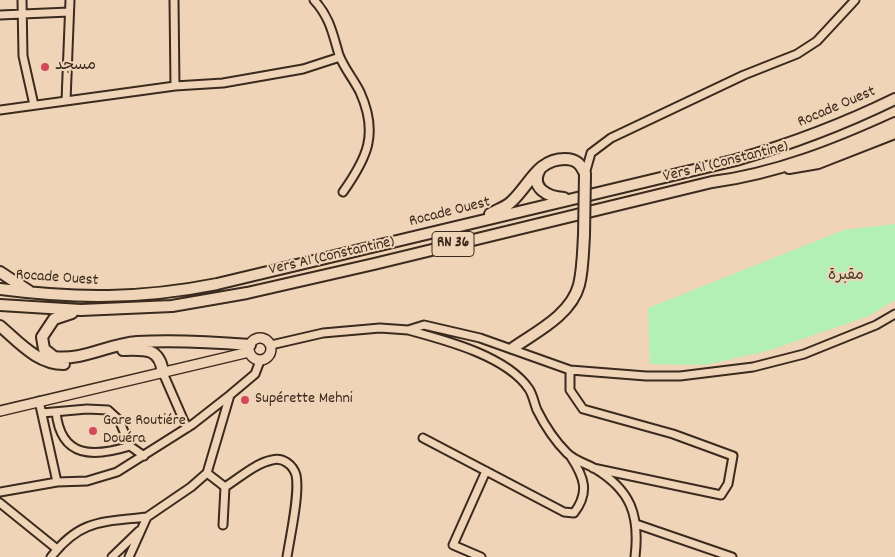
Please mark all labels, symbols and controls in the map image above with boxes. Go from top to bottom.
place label: مسجد [55,57,96,77]
marker: مسجد [39,61,51,73]
street label: Rocade Ouest [795,83,879,133]
street label: Vers A1 (Constantine) [661,138,791,188]
street label: Rocade Ouest [407,194,493,232]
road number: RN 36 [432,232,474,256]
street label: Vers A1 (Constantine) [267,233,397,281]
street label: Rocade Ouest [15,267,99,291]
park label: مقبرة [828,267,864,287]
place label: Supérette Mehni [255,390,353,410]
marker: Supérette Mehni [239,394,251,406]
place label: Gare Routiére Douéra [103,412,186,450]
marker: Gare Routiére Douéra [87,425,99,437]

